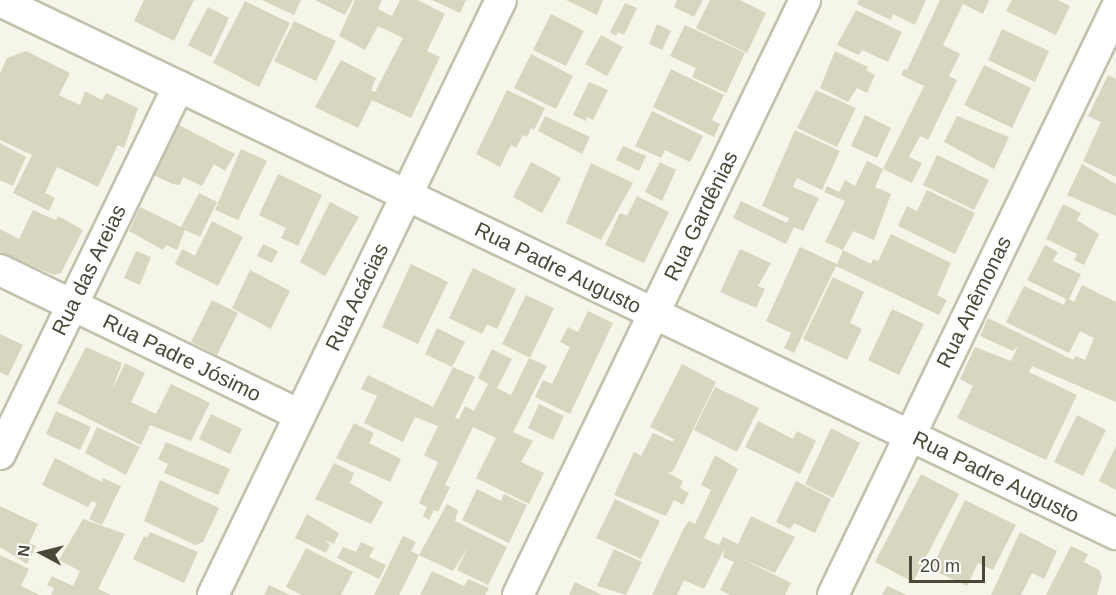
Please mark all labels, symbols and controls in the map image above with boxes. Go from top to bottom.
street label: Rua Gardênias [659,147,743,285]
street label: Rua das Areias [46,200,132,340]
street label: Rua Padre Augusto [470,217,646,319]
street label: Rua Anêmonas [931,231,1017,373]
street label: Rua Acácias [320,238,394,356]
street label: Rua Padre Jósimo [99,309,265,407]
street label: Rua Padre Augusto [908,426,1084,528]
north arrow [12,523,72,583]
text: N [14,544,33,558]
scale bar [912,544,988,582]
text: 20 m [920,556,960,576]

